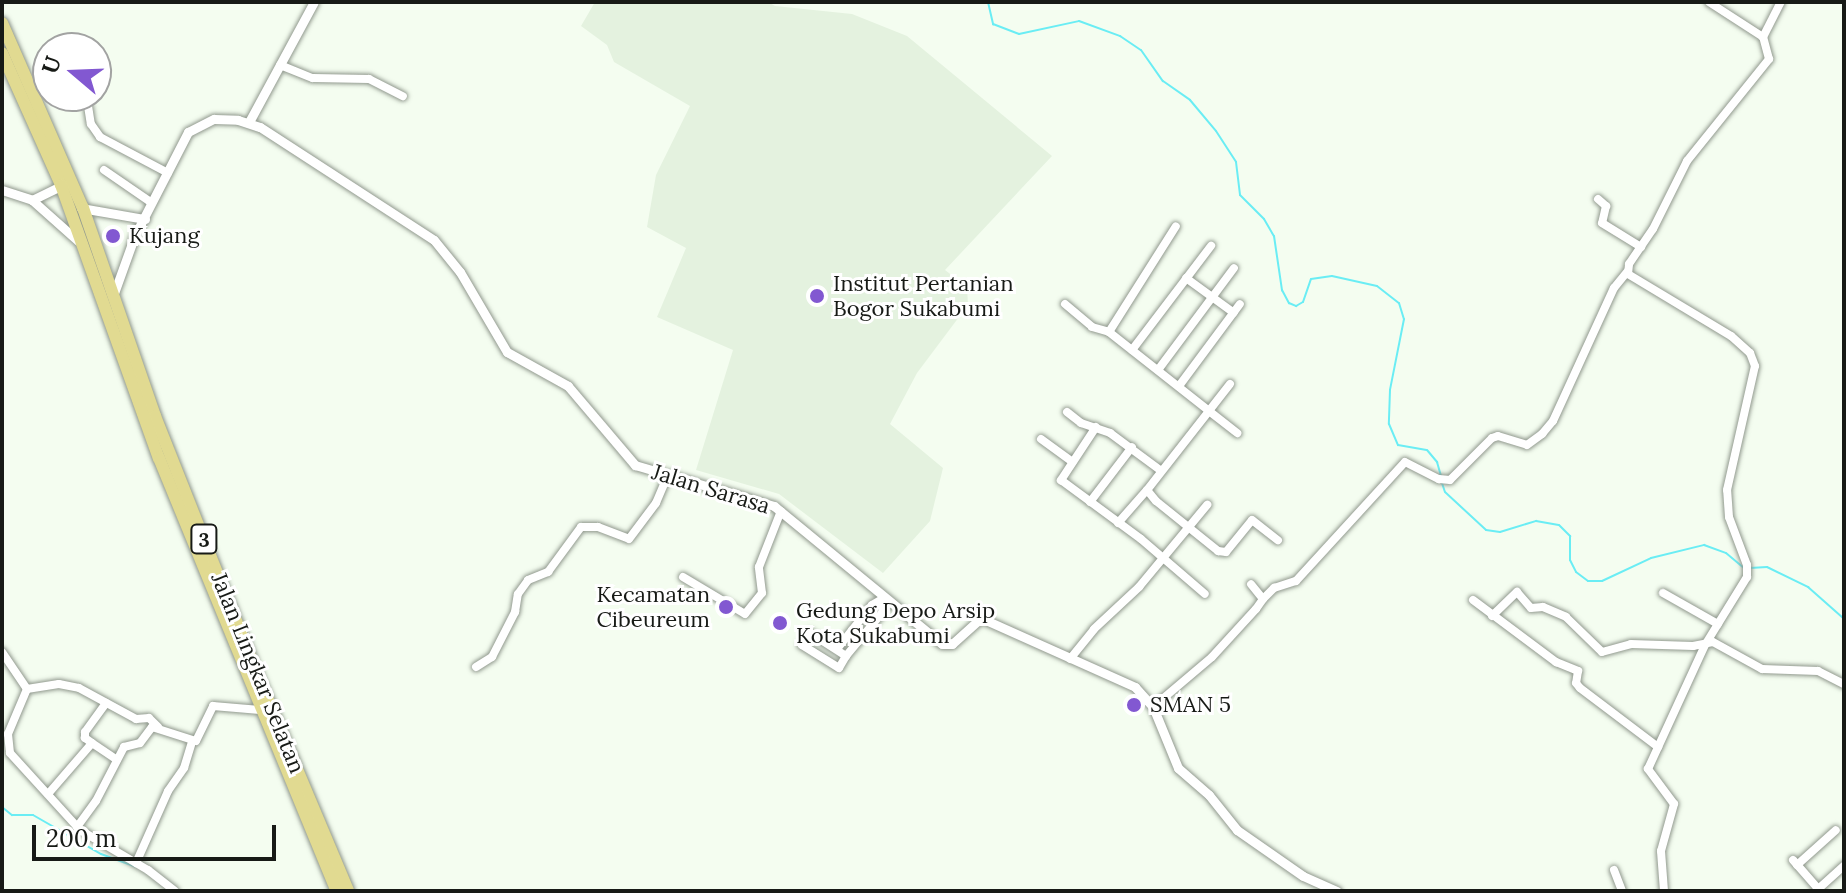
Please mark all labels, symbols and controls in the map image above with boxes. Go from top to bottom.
north arrow [32,32,112,112]
text: U [35,52,67,77]
place label: Kujang [129,223,200,249]
marker: Kujang [104,227,122,245]
place label: Institut Pertanian Bogor Sukabumi [833,270,1014,322]
marker: Institut Pertanian Bogor Sukabumi [808,287,826,305]
street label: Jalan Sarasa [649,459,773,519]
road number: 3 [190,523,218,555]
street label: Jalan Lingkar Selatan [206,569,310,777]
place label: Kecamatan Cibeureum [596,581,710,632]
place label: Gedung Depo Arsip Kota Sukabumi [796,597,995,648]
marker: Kecamatan Cibeureum [717,598,735,616]
marker: Gedung Depo Arsip Kota Sukabumi [771,614,789,632]
place label: SMAN 5 [1150,692,1231,718]
marker: SMAN 5 [1125,696,1143,714]
scale bar [36,809,280,859]
text: 200 m [46,823,116,854]

